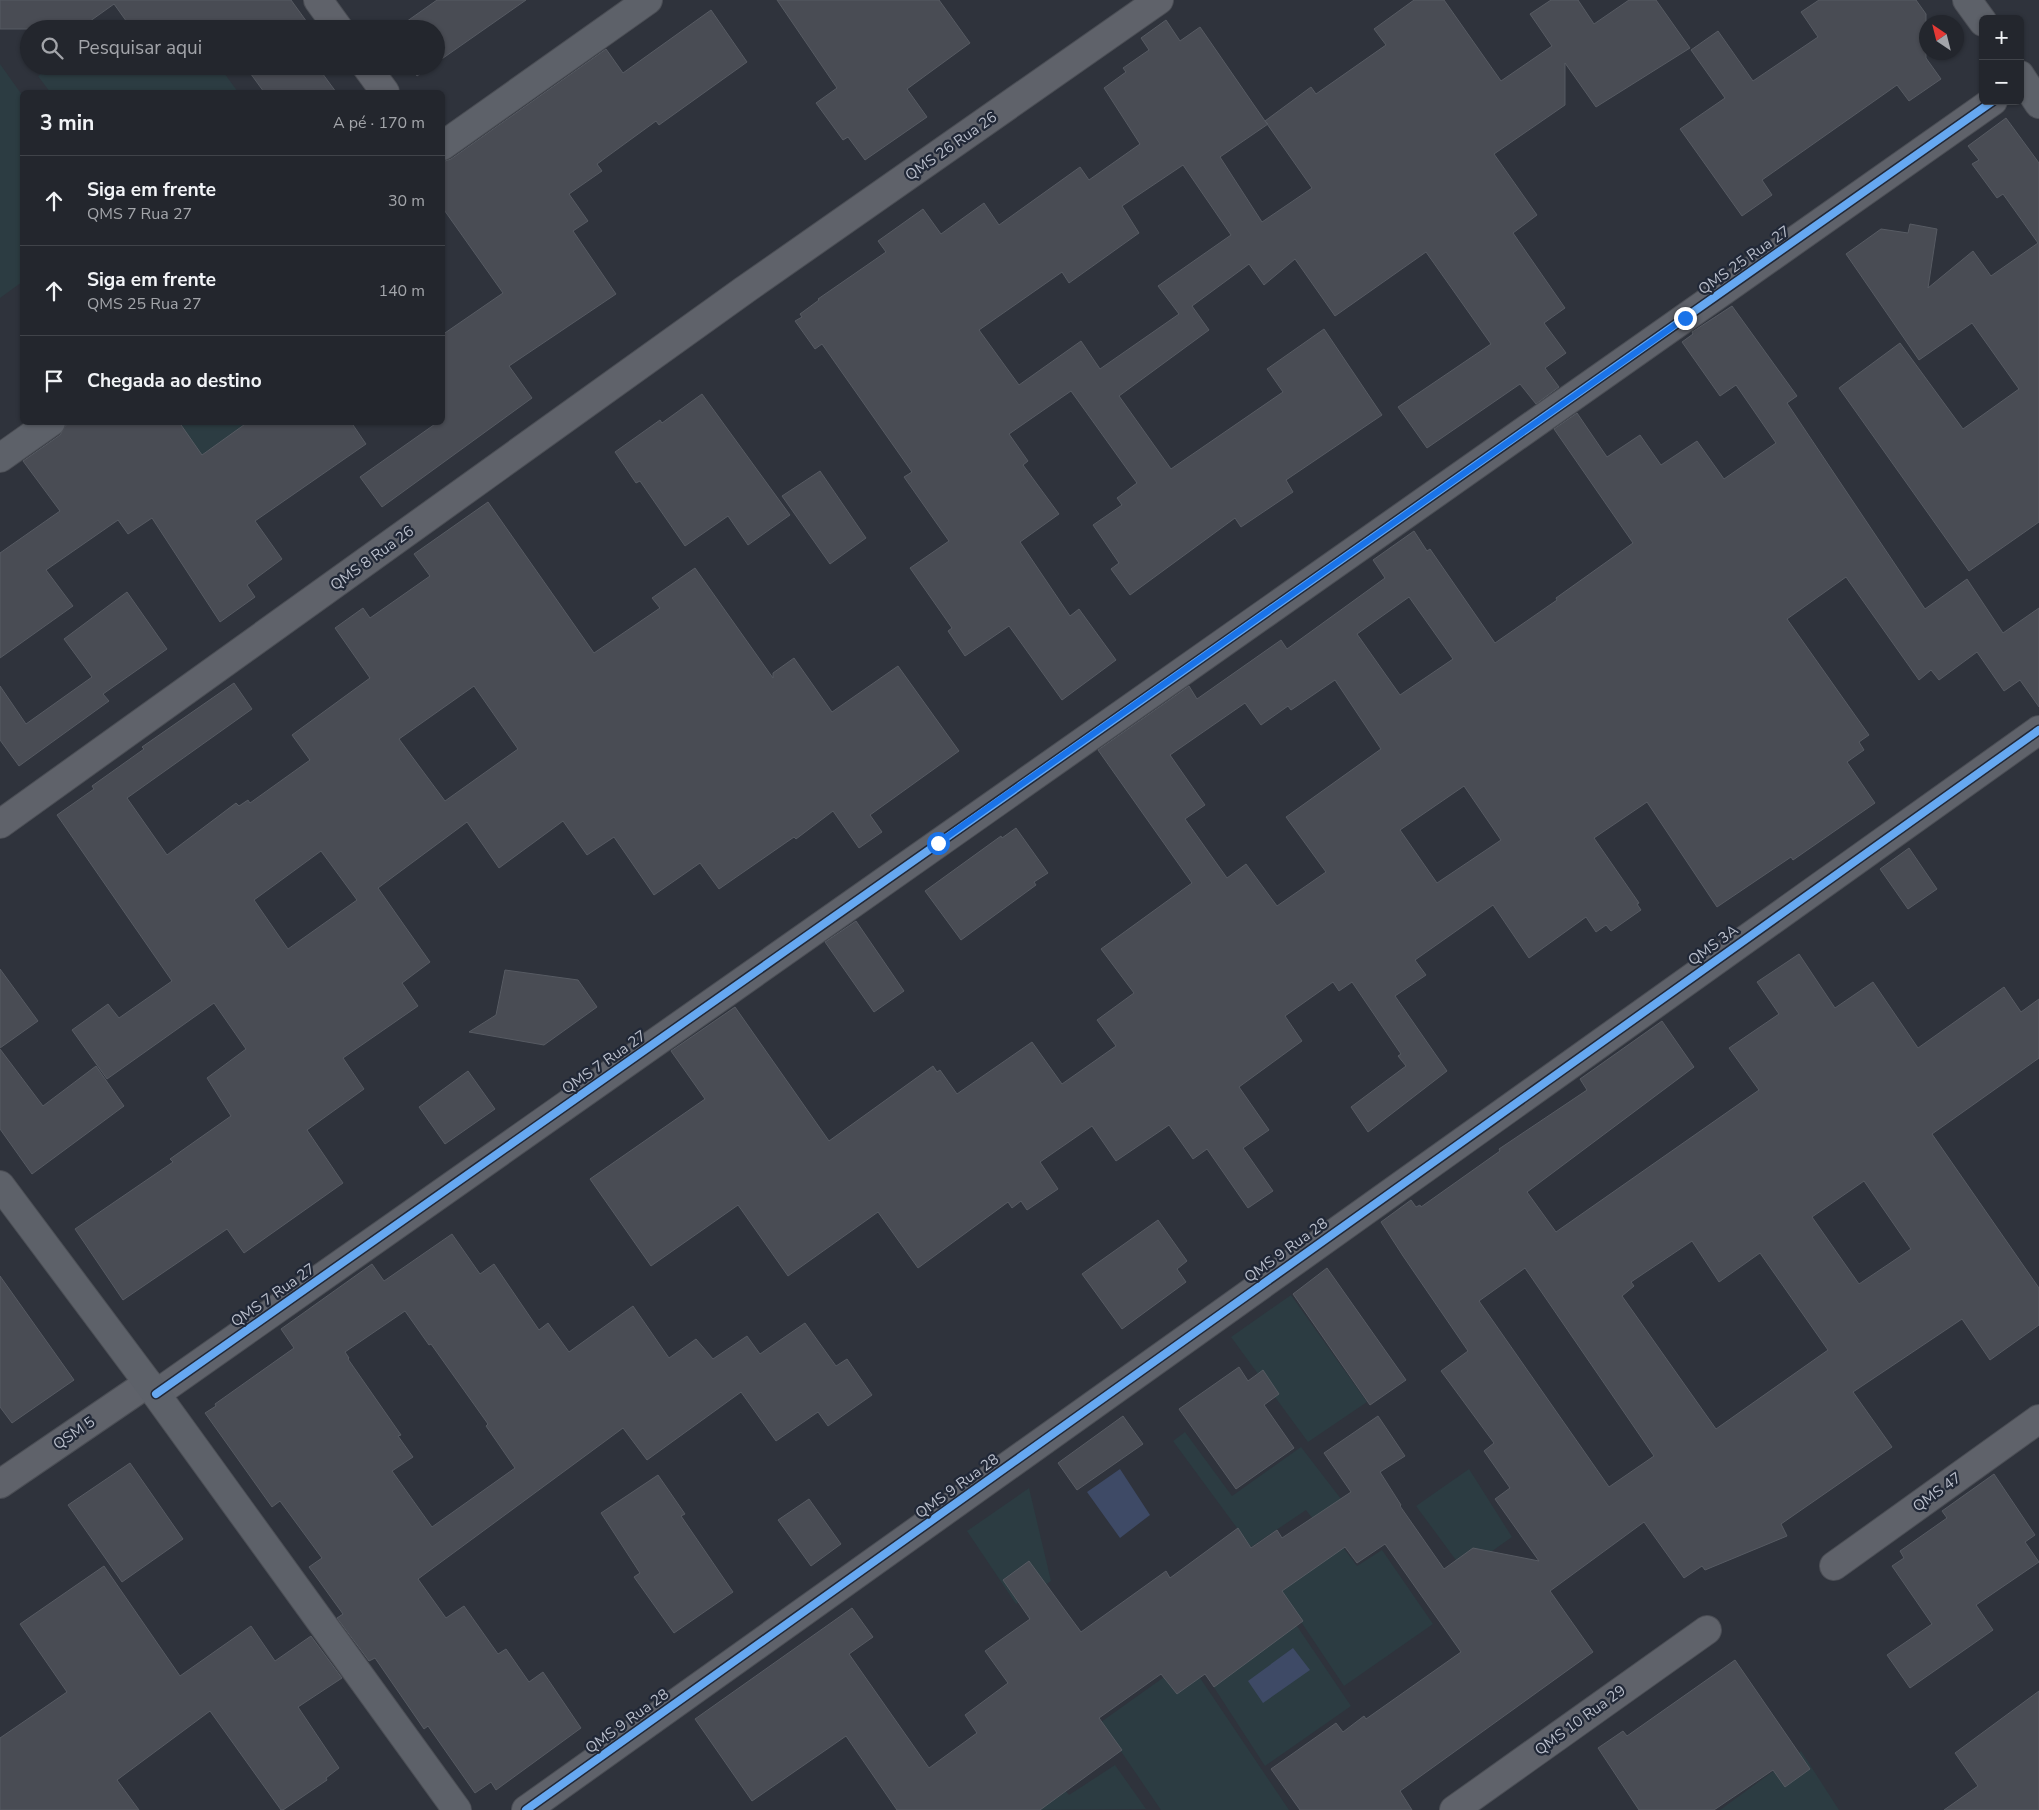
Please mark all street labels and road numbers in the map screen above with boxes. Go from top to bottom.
street label: QMS 26 Rua 26 [901,107,1001,185]
street label: QMS 25 Rua 27 [1694,221,1794,299]
street label: QMS 8 Rua 26 [326,521,418,595]
street label: QMS 3A [1684,920,1742,970]
street label: QMS 7 Rua 27 [558,1026,650,1098]
street label: QMS 9 Rua 28 [1240,1213,1332,1287]
street label: QMS 7 Rua 27 [227,1259,319,1331]
street label: QSM 5 [49,1412,99,1454]
street label: QMS 9 Rua 28 [911,1449,1003,1523]
street label: QMS 47 [1909,1468,1965,1516]
street label: QMS 10 Rua 29 [1531,1680,1629,1760]
street label: QMS 9 Rua 28 [581,1684,673,1758]

